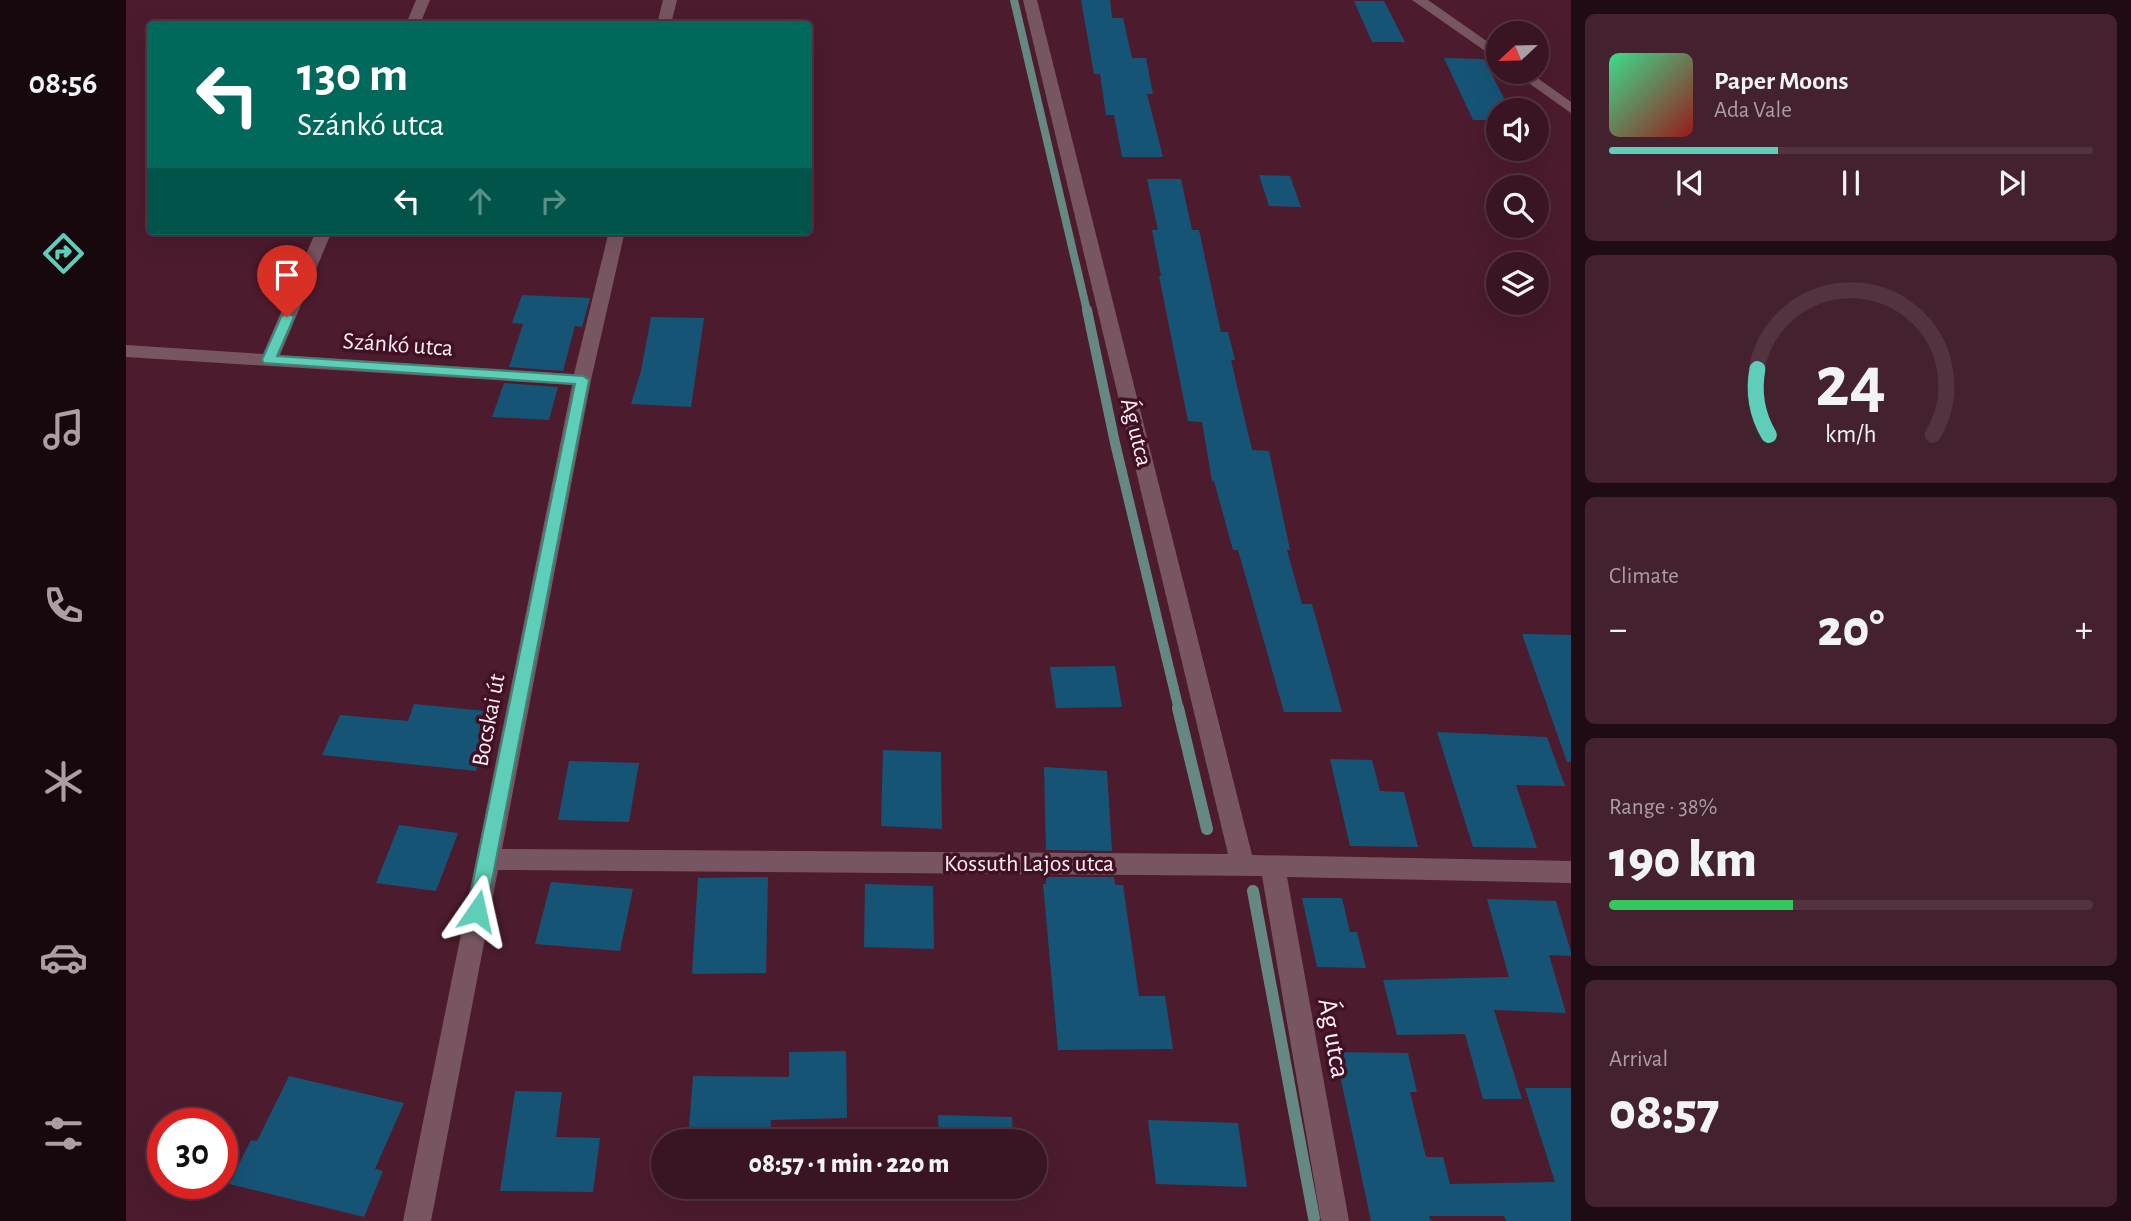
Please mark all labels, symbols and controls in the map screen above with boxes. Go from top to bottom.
north arrow [1486,21,1549,84]
map controls [1486,21,1549,315]
icon: left [182,49,273,140]
text: 130 m [297,51,408,100]
text: 08:56 [28,67,98,99]
text: Paper Moons [1714,68,1849,94]
button: sound [1486,98,1549,161]
text: Ada Vale [1714,99,1792,122]
text: Szánkó utca [297,109,444,141]
icon: previous [1671,164,1709,202]
icon: pause [1832,164,1870,202]
icon: next [1993,164,2031,202]
button: search [1486,175,1549,238]
icon: left [388,182,426,220]
icon: ahead [461,182,499,220]
icon: right [534,182,572,220]
icon: directions [39,229,88,278]
pin [257,245,317,317]
button: layers [1486,252,1549,315]
icon: arrive [268,256,306,294]
street label: Szánkó utca [342,329,454,361]
text: 24 [1816,348,1886,421]
street label: Ág utca [1116,395,1158,469]
icon: music [39,405,88,454]
text: km/h [1825,422,1877,447]
text: Climate [1609,565,1679,588]
icon: phone [39,581,88,630]
text: 20° [1817,603,1885,655]
text: − [1609,611,1627,649]
text: + [2075,611,2093,649]
street label: Bocskai út [468,672,510,769]
icon: climate [39,757,88,806]
text: Range · 38% [1609,796,1718,819]
text: 190 km [1609,834,1757,886]
street label: Kossuth Lajos utca [944,852,1114,876]
position arrow [440,874,514,948]
icon: car [39,933,88,982]
street label: Ág utca [1312,996,1357,1081]
text: Arrival [1609,1048,1668,1071]
text: 08:57 [1609,1086,1720,1138]
speed limit sign: 30 [147,1108,238,1199]
icon: filters [39,1109,88,1158]
text: 08:57 · 1 min · 220 m [749,1151,949,1177]

